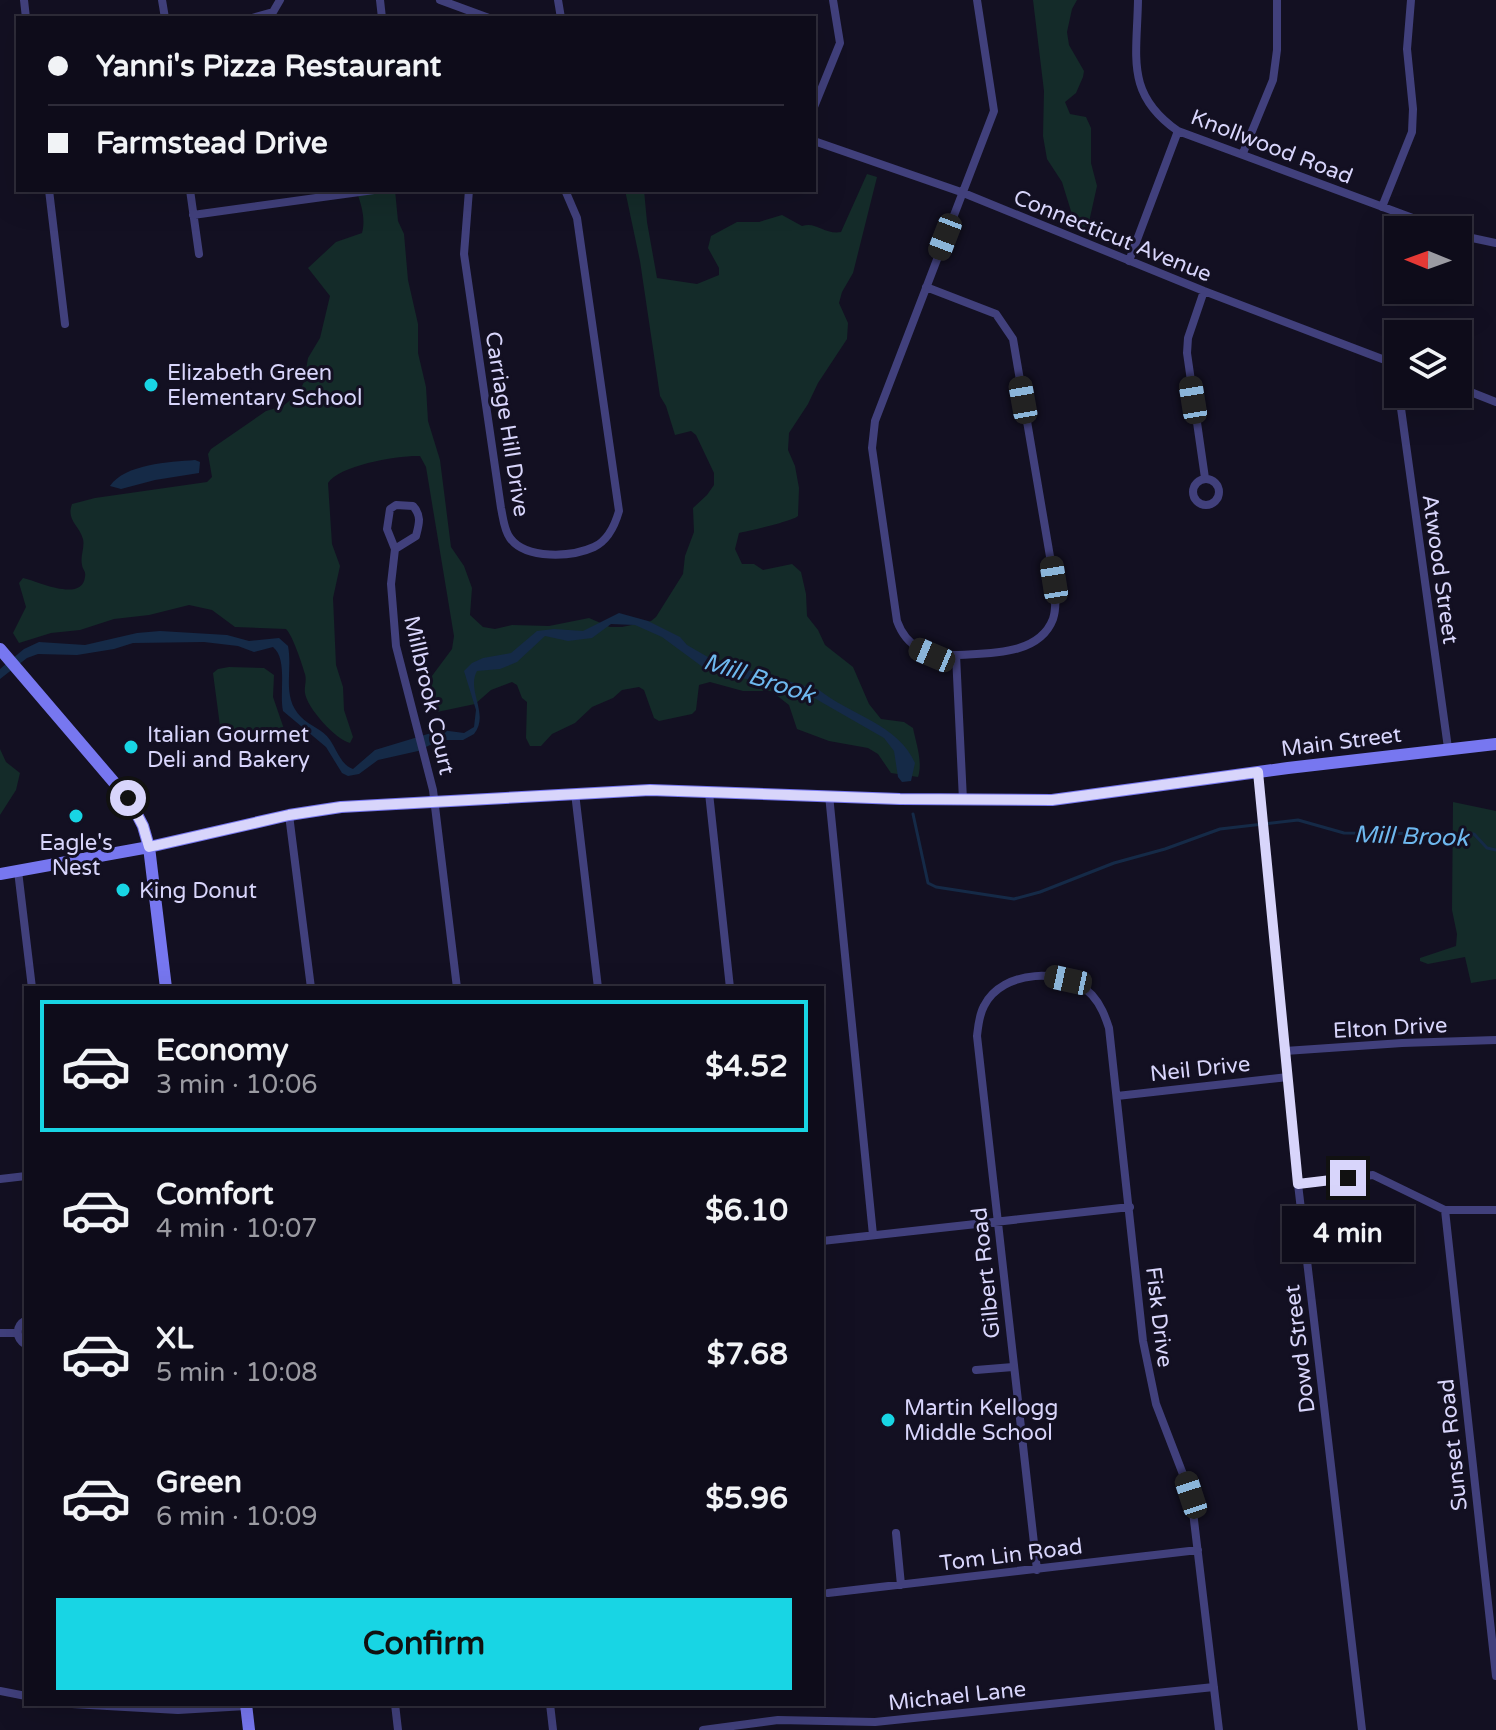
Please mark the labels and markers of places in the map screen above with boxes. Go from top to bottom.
place label: Elizabeth Green Elementary School [167,360,362,411]
marker: Elizabeth Green Elementary School [142,376,160,394]
place label: Italian Gourmet Deli and Bakery [147,722,310,773]
marker: Italian Gourmet Deli and Bakery [122,738,140,756]
marker: Eagle's Nest [67,807,85,825]
place label: Eagle's Nest [39,830,113,881]
place label: King Donut [139,878,257,904]
marker: King Donut [114,881,132,899]
place label: Martin Kellogg Middle School [904,1395,1058,1446]
marker: Martin Kellogg Middle School [879,1411,897,1429]

